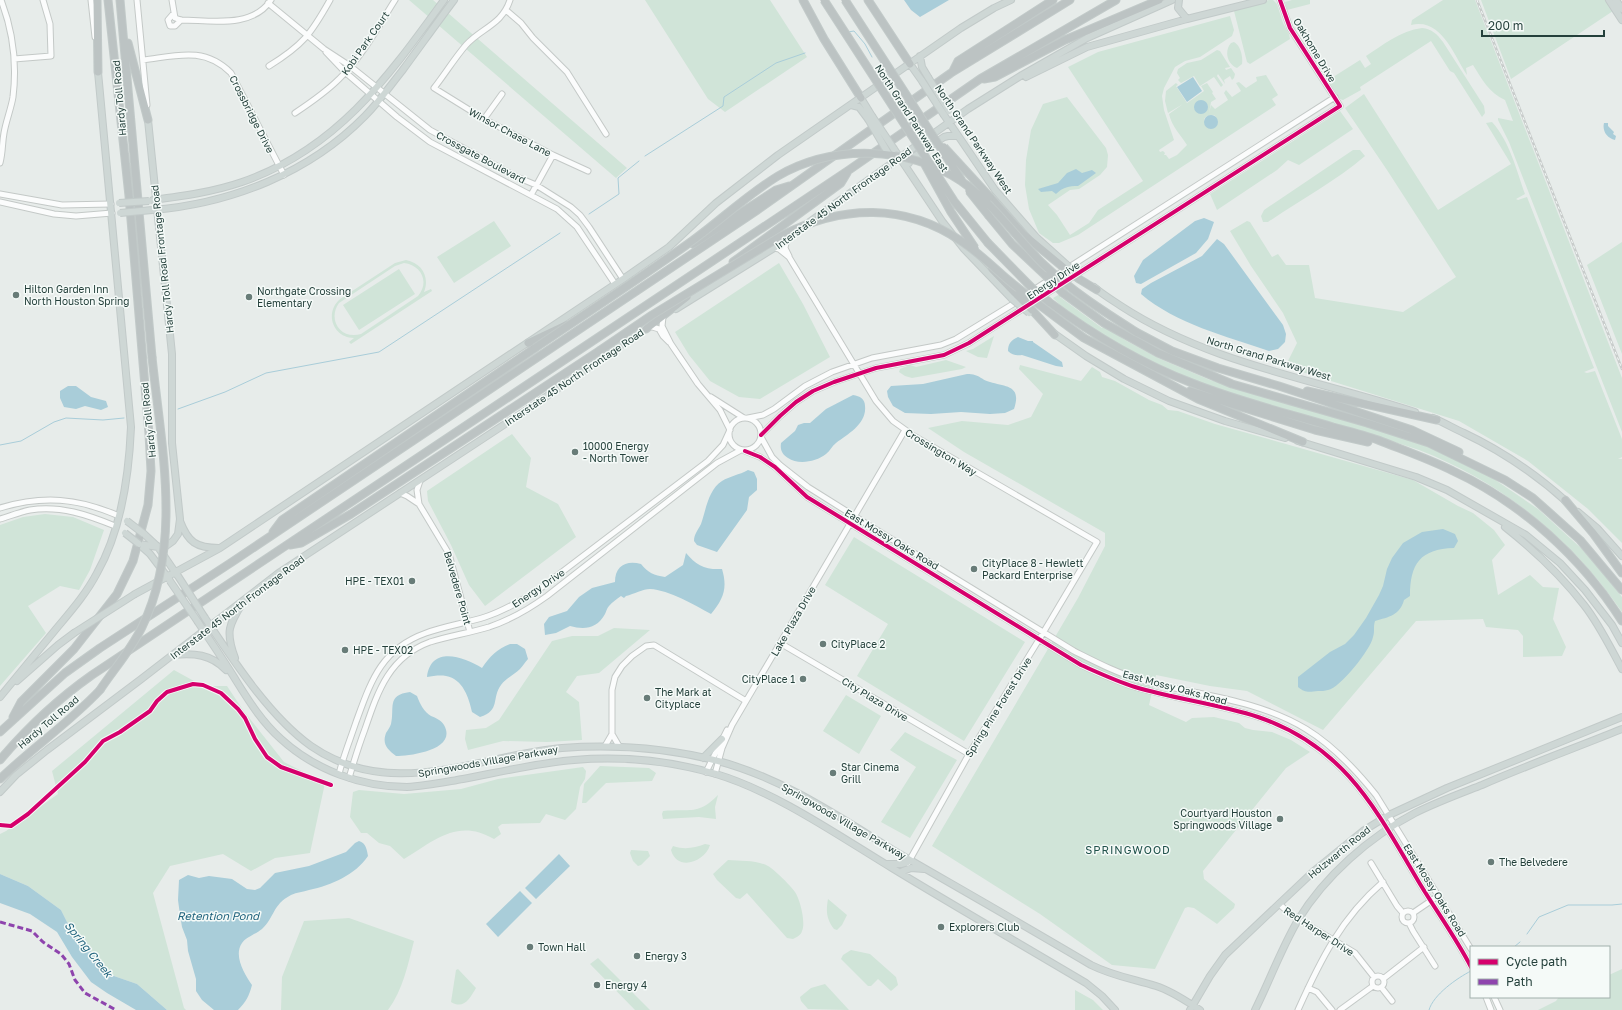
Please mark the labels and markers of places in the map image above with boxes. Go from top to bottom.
place label: Hilton Garden Inn North Houston Spring [24,283,129,307]
place label: Northgate Crossing Elementary [257,285,351,309]
marker: Hilton Garden Inn North Houston Spring [11,290,21,300]
marker: Northgate Crossing Elementary [244,292,254,302]
place label: 10000 Energy - North Tower [583,440,649,464]
marker: 10000 Energy - North Tower [570,447,580,457]
place label: CityPlace 8 - Hewlett Packard Enterprise [982,557,1084,581]
marker: CityPlace 8 - Hewlett Packard Enterprise [969,564,979,574]
place label: HPE - TEX01 [345,575,404,587]
marker: HPE - TEX01 [407,576,417,586]
place label: CityPlace 2 [831,638,885,650]
marker: CityPlace 2 [818,639,828,649]
place label: HPE - TEX02 [353,644,413,656]
marker: HPE - TEX02 [340,645,350,655]
place label: CityPlace 1 [742,673,795,685]
marker: CityPlace 1 [798,674,808,684]
place label: The Mark at Cityplace [655,686,712,710]
marker: The Mark at Cityplace [642,693,652,703]
place label: Star Cinema Grill [841,761,899,785]
marker: Star Cinema Grill [828,768,838,778]
place label: Courtyard Houston Springwoods Village [1173,807,1272,831]
marker: Courtyard Houston Springwoods Village [1275,814,1285,824]
place label: The Belvedere [1499,856,1568,868]
marker: The Belvedere [1486,857,1496,867]
place label: Explorers Club [949,921,1019,933]
marker: Explorers Club [936,922,946,932]
place label: Town Hall [538,941,586,953]
marker: Town Hall [525,942,535,952]
place label: Energy 3 [645,950,687,962]
marker: Energy 3 [632,951,642,961]
place label: Energy 4 [605,979,647,991]
marker: Energy 4 [592,980,602,990]

